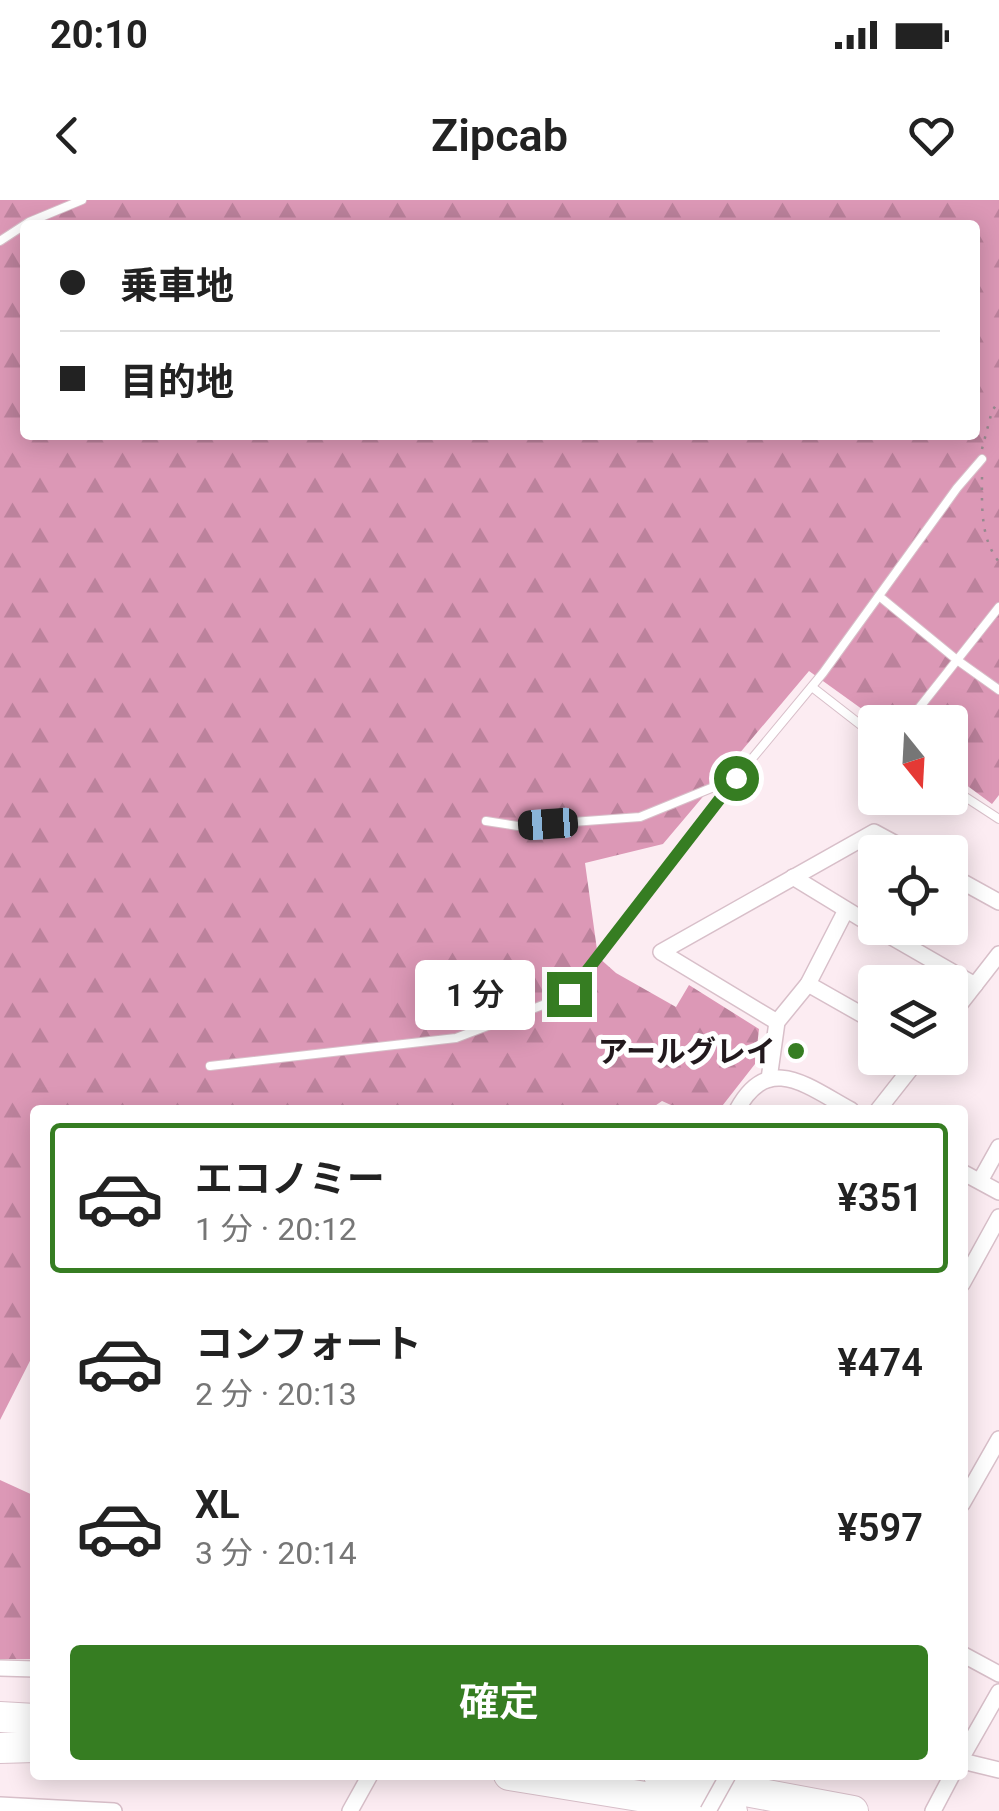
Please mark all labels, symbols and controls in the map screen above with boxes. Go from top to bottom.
text: 20:10 [50,13,148,57]
icon: back [40,108,95,163]
icon: heart [904,108,959,163]
text: Zipcab [431,109,568,162]
text: 乗車地 [120,264,234,308]
text: 目的地 [120,360,234,404]
north arrow [858,705,968,815]
map controls [858,705,968,1075]
route start [714,756,759,801]
car [517,807,579,841]
button: locate [858,835,968,945]
callout: 1 分 [414,959,534,1029]
button: layers [858,965,968,1075]
route end [547,972,592,1017]
text: 1 分 [446,976,504,1014]
place label: アールグレイ [598,1034,776,1069]
marker: アールグレイ [785,1040,807,1062]
icon: car [75,1153,165,1243]
text: エコノミー [195,1157,385,1201]
text: ¥351 [838,1176,923,1220]
text: 1 分 · 20:12 [195,1210,357,1248]
icon: car [75,1318,165,1408]
text: コンフォート [195,1322,422,1366]
text: ¥474 [838,1341,923,1385]
text: 2 分 · 20:13 [195,1375,357,1413]
icon: car [75,1483,165,1573]
text: XL [195,1483,240,1527]
text: ¥597 [838,1506,923,1550]
text: 3 分 · 20:14 [195,1534,357,1572]
button: 確定 [70,1645,928,1760]

